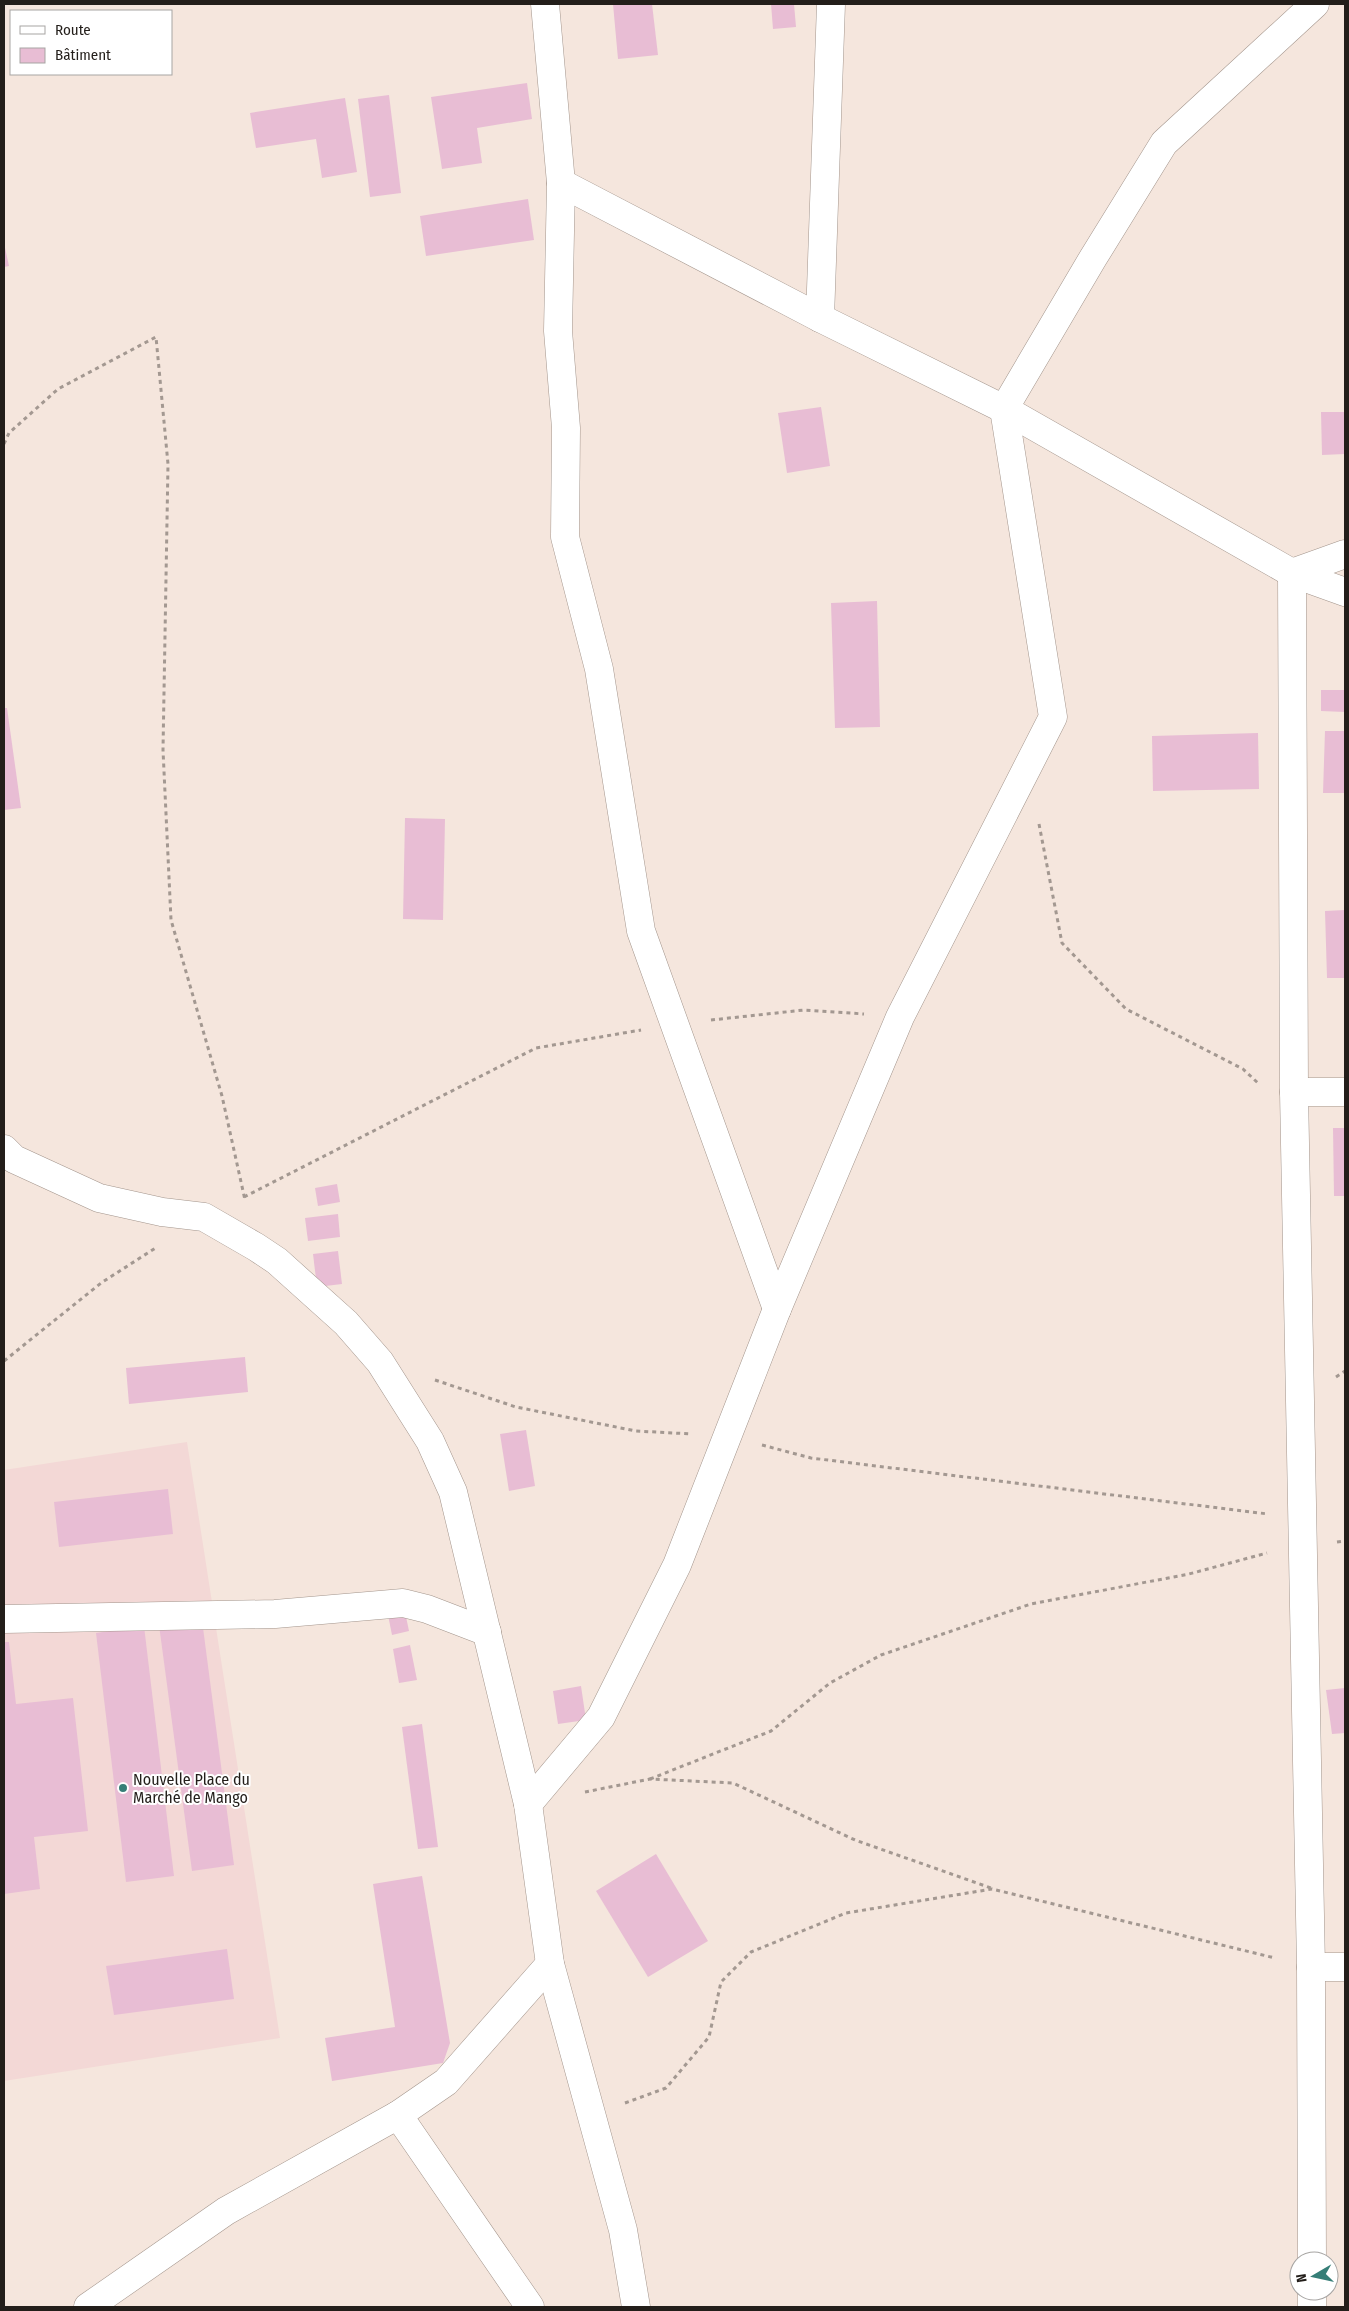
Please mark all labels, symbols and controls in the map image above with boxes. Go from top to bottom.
legend [10,10,172,75]
text: Route [55,21,91,39]
text: Bâtiment [55,46,111,64]
place label: Nouvelle Place du Marché de Mango [133,1770,250,1807]
marker: Nouvelle Place du Marché de Mango [117,1782,129,1794]
north arrow [1289,2251,1339,2301]
text: N [1293,2272,1311,2283]

